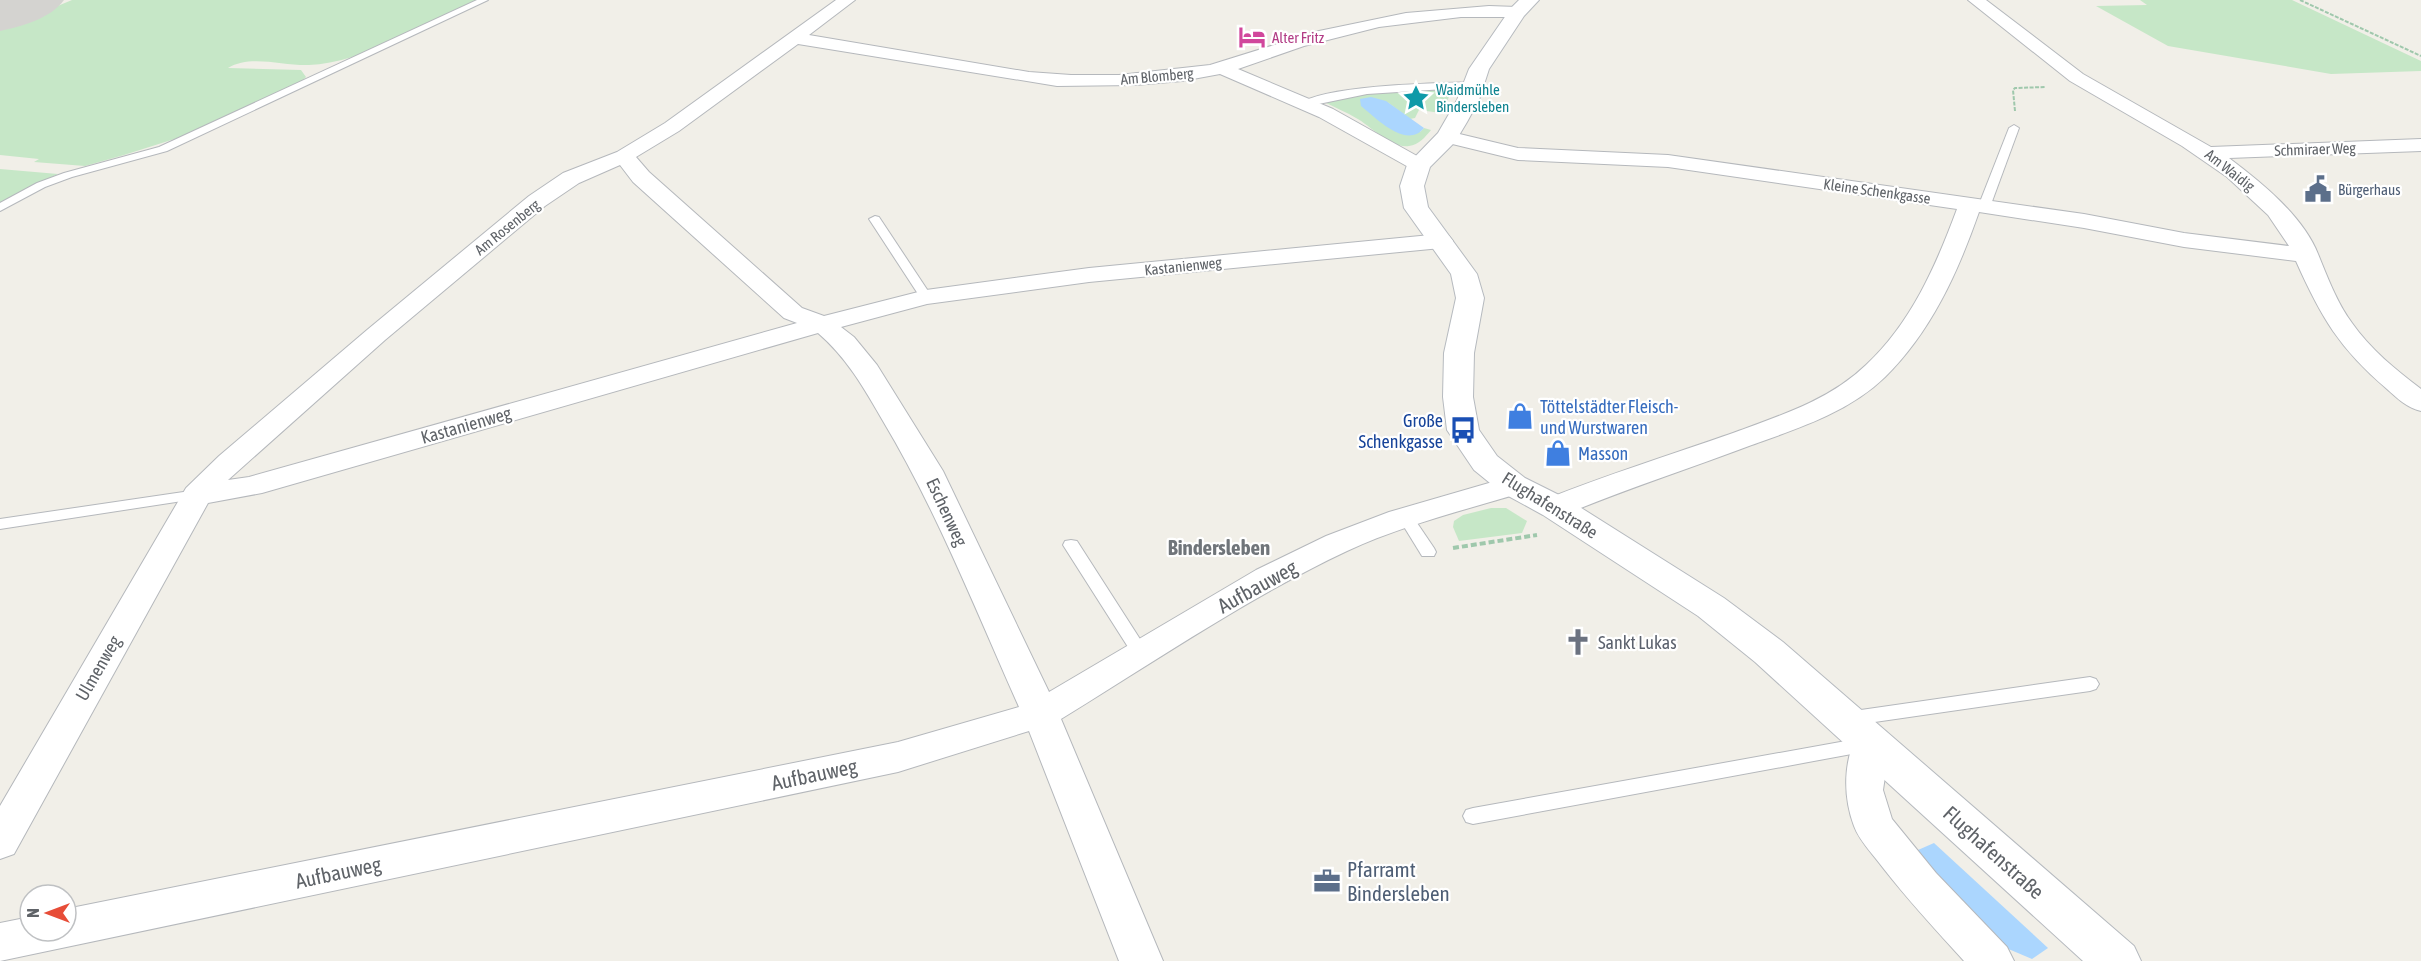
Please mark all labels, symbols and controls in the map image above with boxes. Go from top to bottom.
hotel icon: Alter Fritz [1237,22,1267,52]
place label: Alter Fritz [1272,29,1325,46]
street label: Am Blomberg [1120,64,1195,88]
place label: Waidmühle Bindersleben [1436,81,1509,115]
place icon: Waidmühle Bindersleben [1401,83,1431,113]
street label: Schmiraer Weg [2274,139,2357,159]
street label: Am Waidig [2202,145,2259,195]
public building icon: Bürgerhaus [2303,174,2333,204]
street label: Kleine Schenkgasse [1822,175,1932,207]
place label: Bürgerhaus [2338,181,2401,198]
street label: Am Rosenberg [471,195,543,258]
street label: Kastanienweg [1144,253,1223,279]
place label: Töttelstädter Fleisch- und Wurstwaren [1540,396,1679,438]
shop icon: Töttelstädter Fleisch- und Wurstwaren [1505,401,1535,431]
street label: Kastanienweg [418,402,514,448]
place label: Große Schenkgasse [1359,410,1443,452]
bus stop icon: Große Schenkgasse [1448,415,1478,445]
shop icon: Masson [1543,438,1573,468]
place label: Masson [1578,443,1628,464]
street label: Flughafenstraße [1498,467,1602,543]
street label: Eschenweg [922,475,972,550]
district label: Bindersleben [1168,535,1270,559]
street label: Aufbauweg [1213,554,1301,618]
church icon: Sankt Lukas [1563,627,1593,657]
street label: Ulmenweg [71,631,125,704]
place label: Sankt Lukas [1598,632,1677,653]
street label: Aufbauweg [769,753,859,795]
street label: Flughafenstraße [1939,801,2049,903]
street label: Aufbauweg [293,851,383,893]
place label: Pfarramt Bindersleben [1347,857,1450,905]
office icon: Pfarramt Bindersleben [1312,866,1342,896]
north arrow [18,883,78,943]
text: N [24,908,42,918]

